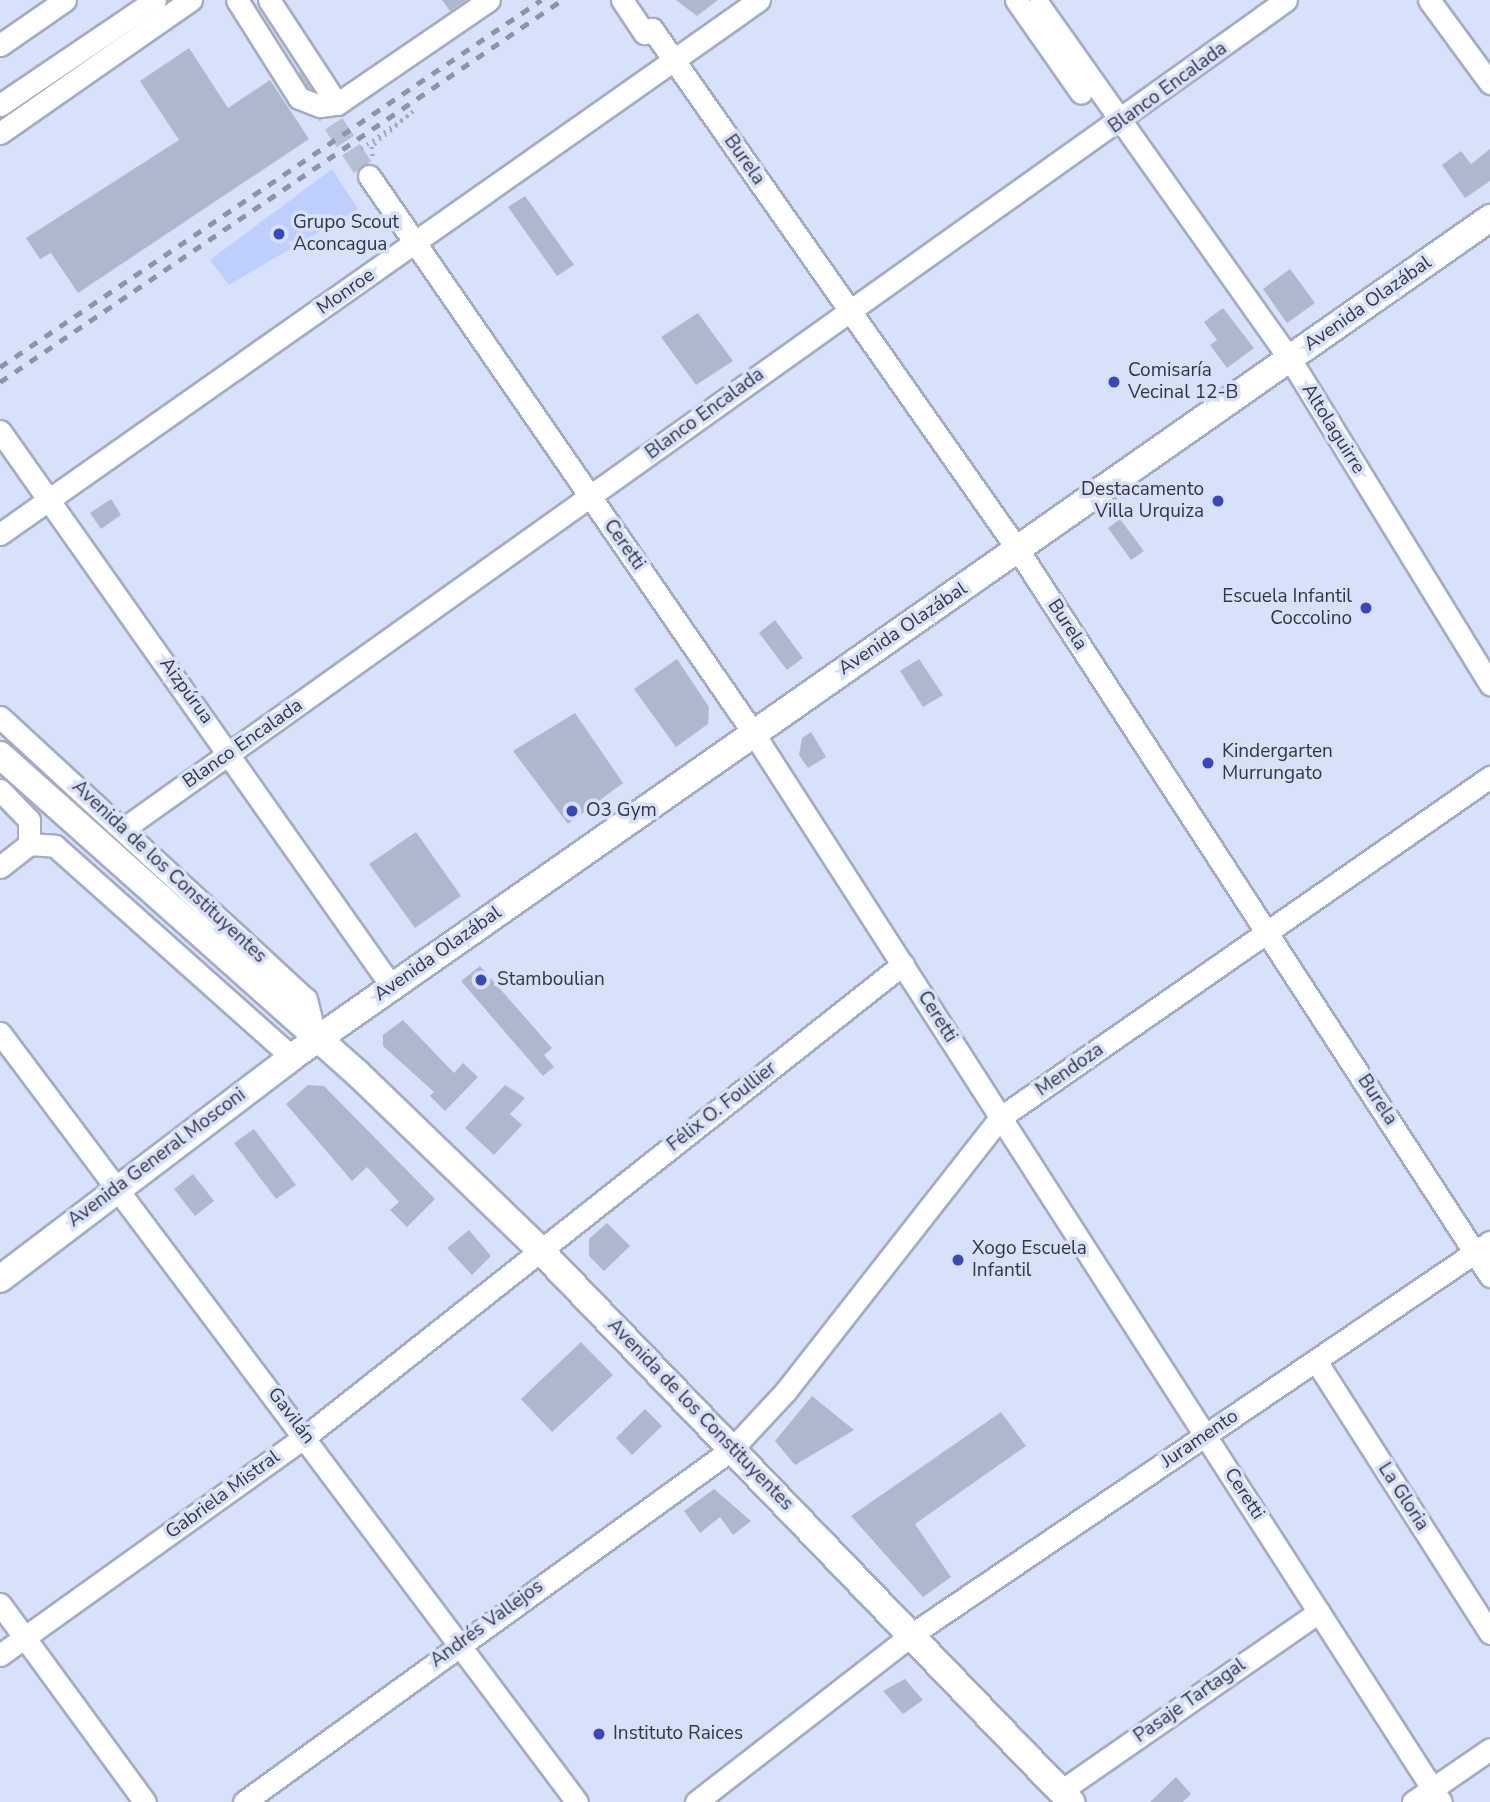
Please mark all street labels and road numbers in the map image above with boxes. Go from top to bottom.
street label: Blanco Encalada [1104,37,1232,139]
street label: Burela [719,131,769,189]
street label: Avenida Olazábal [1300,252,1436,356]
street label: Monroe [313,264,379,320]
street label: Blanco Encalada [641,363,769,465]
street label: Altolaguirre [1296,380,1370,478]
street label: Ceretti [598,515,650,575]
street label: Avenida Olazábal [834,578,972,680]
street label: Burela [1042,595,1092,655]
street label: Aizpúrua [154,653,218,729]
street label: Blanco Encalada [179,694,307,794]
street label: Avenida de los Constituyentes [67,776,271,968]
street label: Avenida Olazábal [370,902,506,1006]
street label: Ceretti [912,987,962,1047]
street label: Mendoza [1032,1038,1108,1102]
street label: Félix O. Foullier [663,1057,781,1157]
street label: Burela [1352,1070,1402,1130]
street label: Avenida General Mosconi [64,1084,250,1232]
street label: Avenida de los Constituyentes [602,1314,798,1516]
street label: Gavilán [263,1383,319,1449]
street label: Juramento [1157,1405,1243,1473]
street label: Gabriela Mistral [161,1446,285,1544]
street label: La Gloria [1373,1459,1433,1535]
street label: Ceretti [1219,1464,1269,1524]
street label: Andrés Vallejos [426,1575,548,1673]
street label: Pasaje Tartagal [1130,1654,1250,1748]

